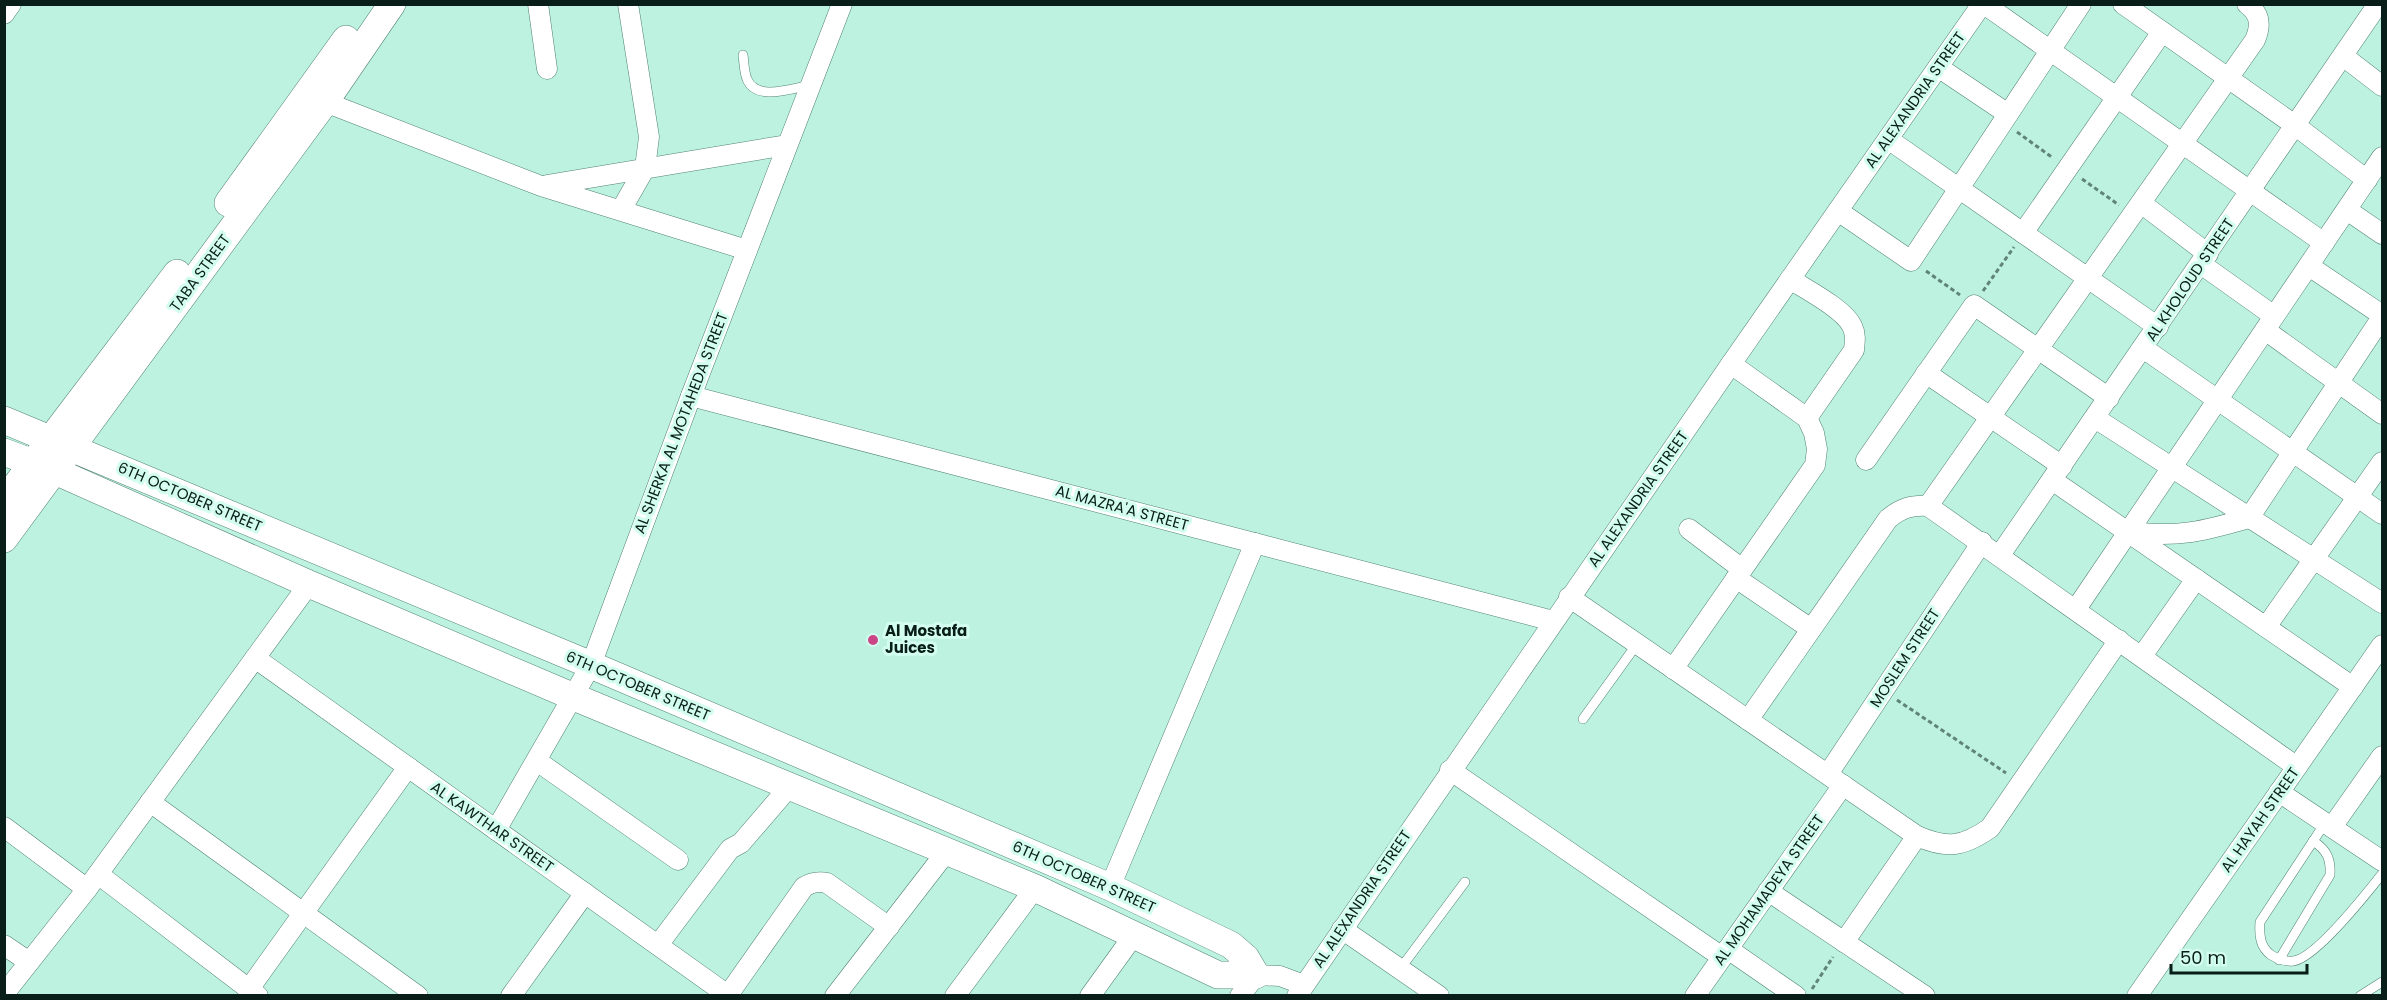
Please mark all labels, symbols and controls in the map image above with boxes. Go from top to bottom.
street label: AL ALEXANDRIA STREET [1860,27,1970,172]
street label: AL KHOLOUD STREET [2141,214,2239,345]
street label: TABA STREET [164,230,235,316]
street label: AL SHERKA AL MOTAHEDA STREET [629,309,733,537]
street label: AL ALEXANDRIA STREET [1583,426,1693,571]
street label: 6TH OCTOBER STREET [115,457,266,536]
street label: AL MAZRA'A STREET [1053,480,1191,535]
street label: MOSLEM STREET [1865,604,1944,711]
place label: Al Mostafa Juices [885,620,967,658]
marker: Al Mostafa Juices [866,633,880,647]
street label: 6TH OCTOBER STREET [563,646,714,725]
street label: AL HAYAH STREET [2215,763,2304,876]
street label: AL KAWTHAR STREET [427,776,558,877]
street label: AL MOHAMADEYA STREET [1708,810,1829,969]
street label: AL ALEXANDRIA STREET [1308,826,1416,972]
street label: 6TH OCTOBER STREET [1009,835,1159,918]
scale bar [2171,937,2308,975]
text: 50 m [2180,945,2226,970]

